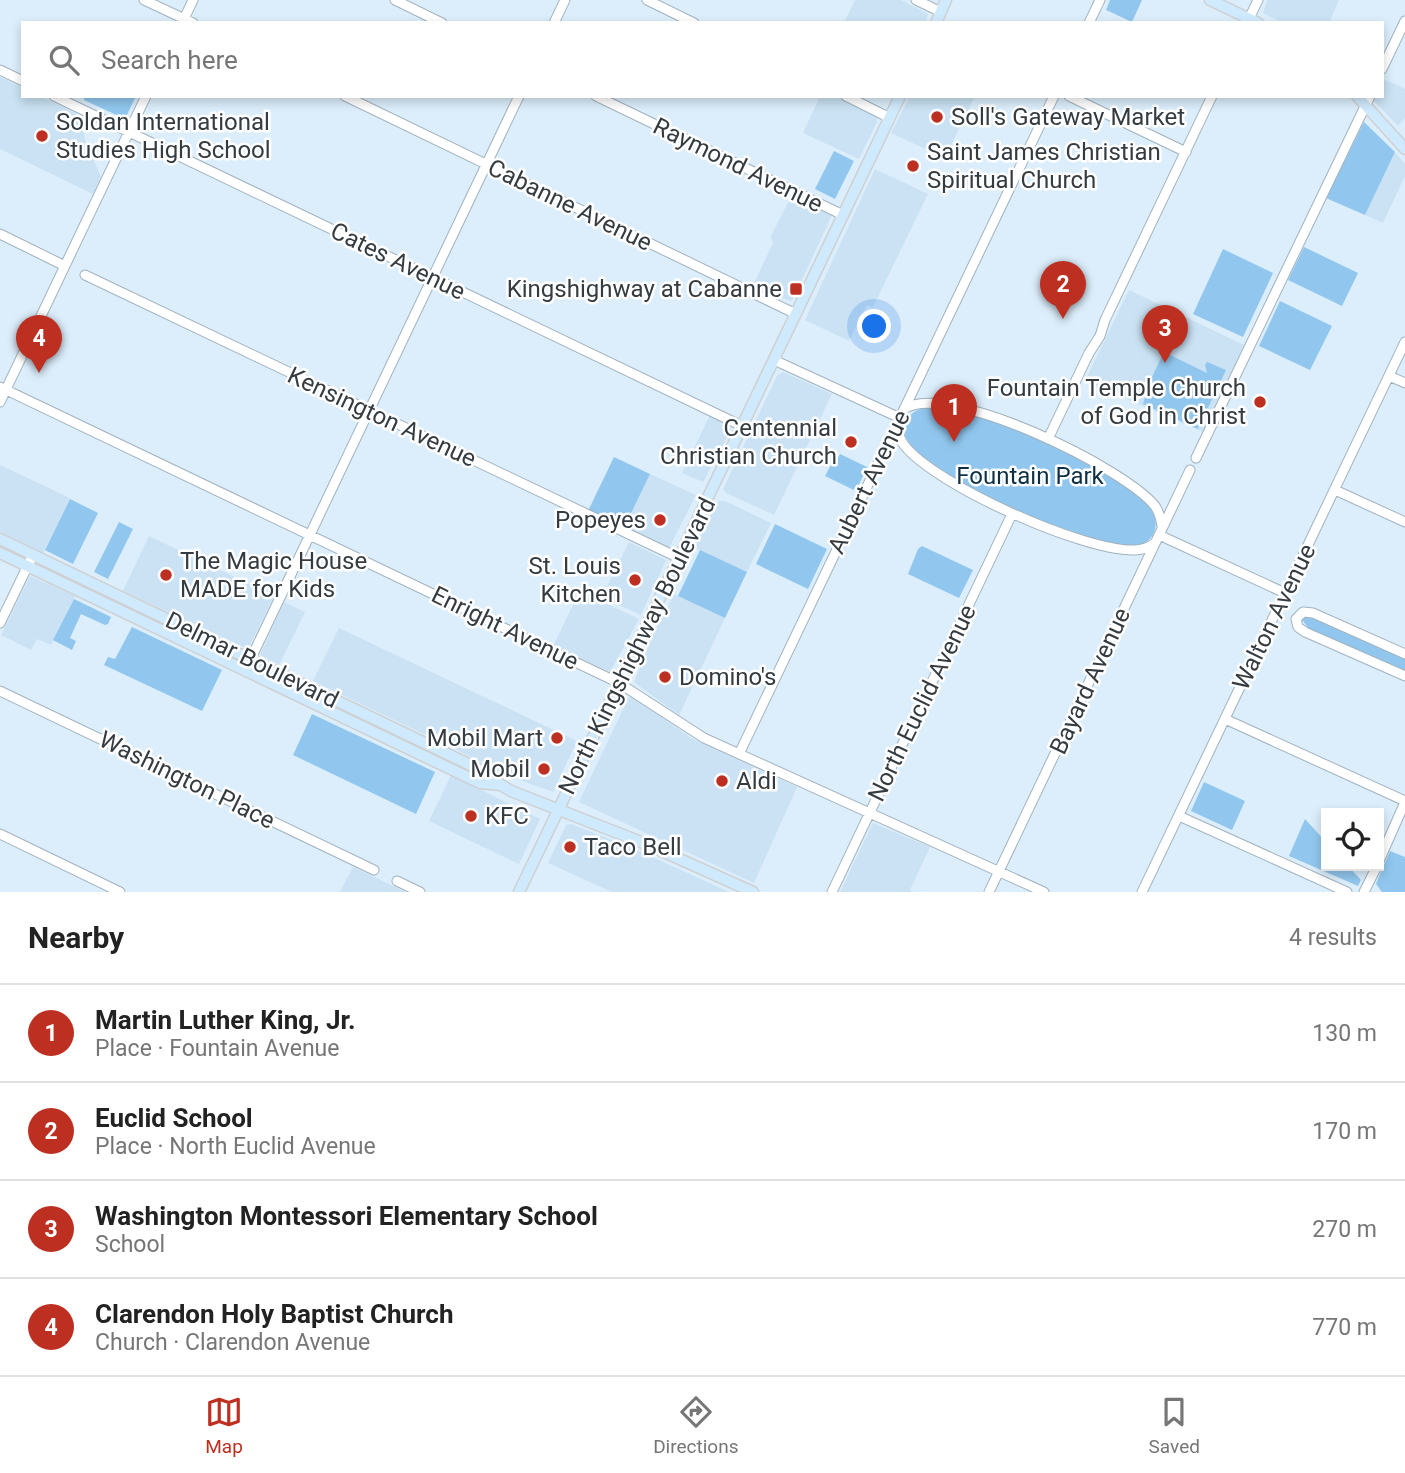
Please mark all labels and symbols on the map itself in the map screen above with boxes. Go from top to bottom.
place label: Soll's Gateway Market [951,103,1185,131]
place label: Soldan International Studies High School [56,108,271,164]
marker: Soll's Gateway Market [929,109,945,125]
street label: Raymond Avenue [649,112,827,218]
marker: Soldan International Studies High School [34,128,50,144]
place label: Saint James Christian Spiritual Church [927,138,1161,194]
street label: Cabanne Avenue [483,153,657,257]
marker: Saint James Christian Spiritual Church [905,158,921,174]
street label: Cates Avenue [326,216,470,306]
pin: 2 [1040,261,1086,319]
place label: Kingshighway at Cabanne [507,275,782,303]
marker: Kingshighway at Cabanne [788,281,804,297]
pin: 3 [1142,305,1188,363]
your location [857,309,891,343]
pin: 4 [16,315,62,373]
street label: Kensington Avenue [283,361,481,473]
place label: Fountain Temple Church of God in Christ [987,374,1246,430]
pin: 1 [931,384,977,442]
marker: Fountain Temple Church of God in Christ [1252,394,1268,410]
street label: Aubert Avenue [822,406,916,558]
place label: Centennial Christian Church [660,414,837,470]
marker: Centennial Christian Church [843,434,859,450]
park label: Fountain Park [956,462,1105,490]
street label: North Kingshighway Boulevard [553,493,721,799]
place label: Popeyes [555,506,646,534]
marker: Popeyes [652,512,668,528]
street label: Walton Avenue [1227,539,1321,695]
place label: The Magic House MADE for Kids [180,547,367,603]
place label: St. Louis Kitchen [529,552,621,608]
marker: The Magic House MADE for Kids [158,567,174,583]
marker: St. Louis Kitchen [627,572,643,588]
street label: Enright Avenue [427,580,583,676]
street label: North Euclid Avenue [862,600,982,806]
street label: Bayard Avenue [1044,604,1136,758]
street label: Delmar Boulevard [161,606,343,714]
place label: Domino's [679,663,776,691]
marker: Domino's [657,669,673,685]
place label: Mobil Mart [427,724,543,752]
street label: Washington Place [95,725,279,835]
marker: Mobil Mart [549,730,565,746]
place label: Mobil [470,755,530,783]
marker: Mobil [536,761,552,777]
place label: Aldi [736,767,777,795]
marker: Aldi [714,773,730,789]
place label: KFC [485,802,529,830]
marker: KFC [463,808,479,824]
place label: Taco Bell [584,833,682,861]
marker: Taco Bell [562,839,578,855]

